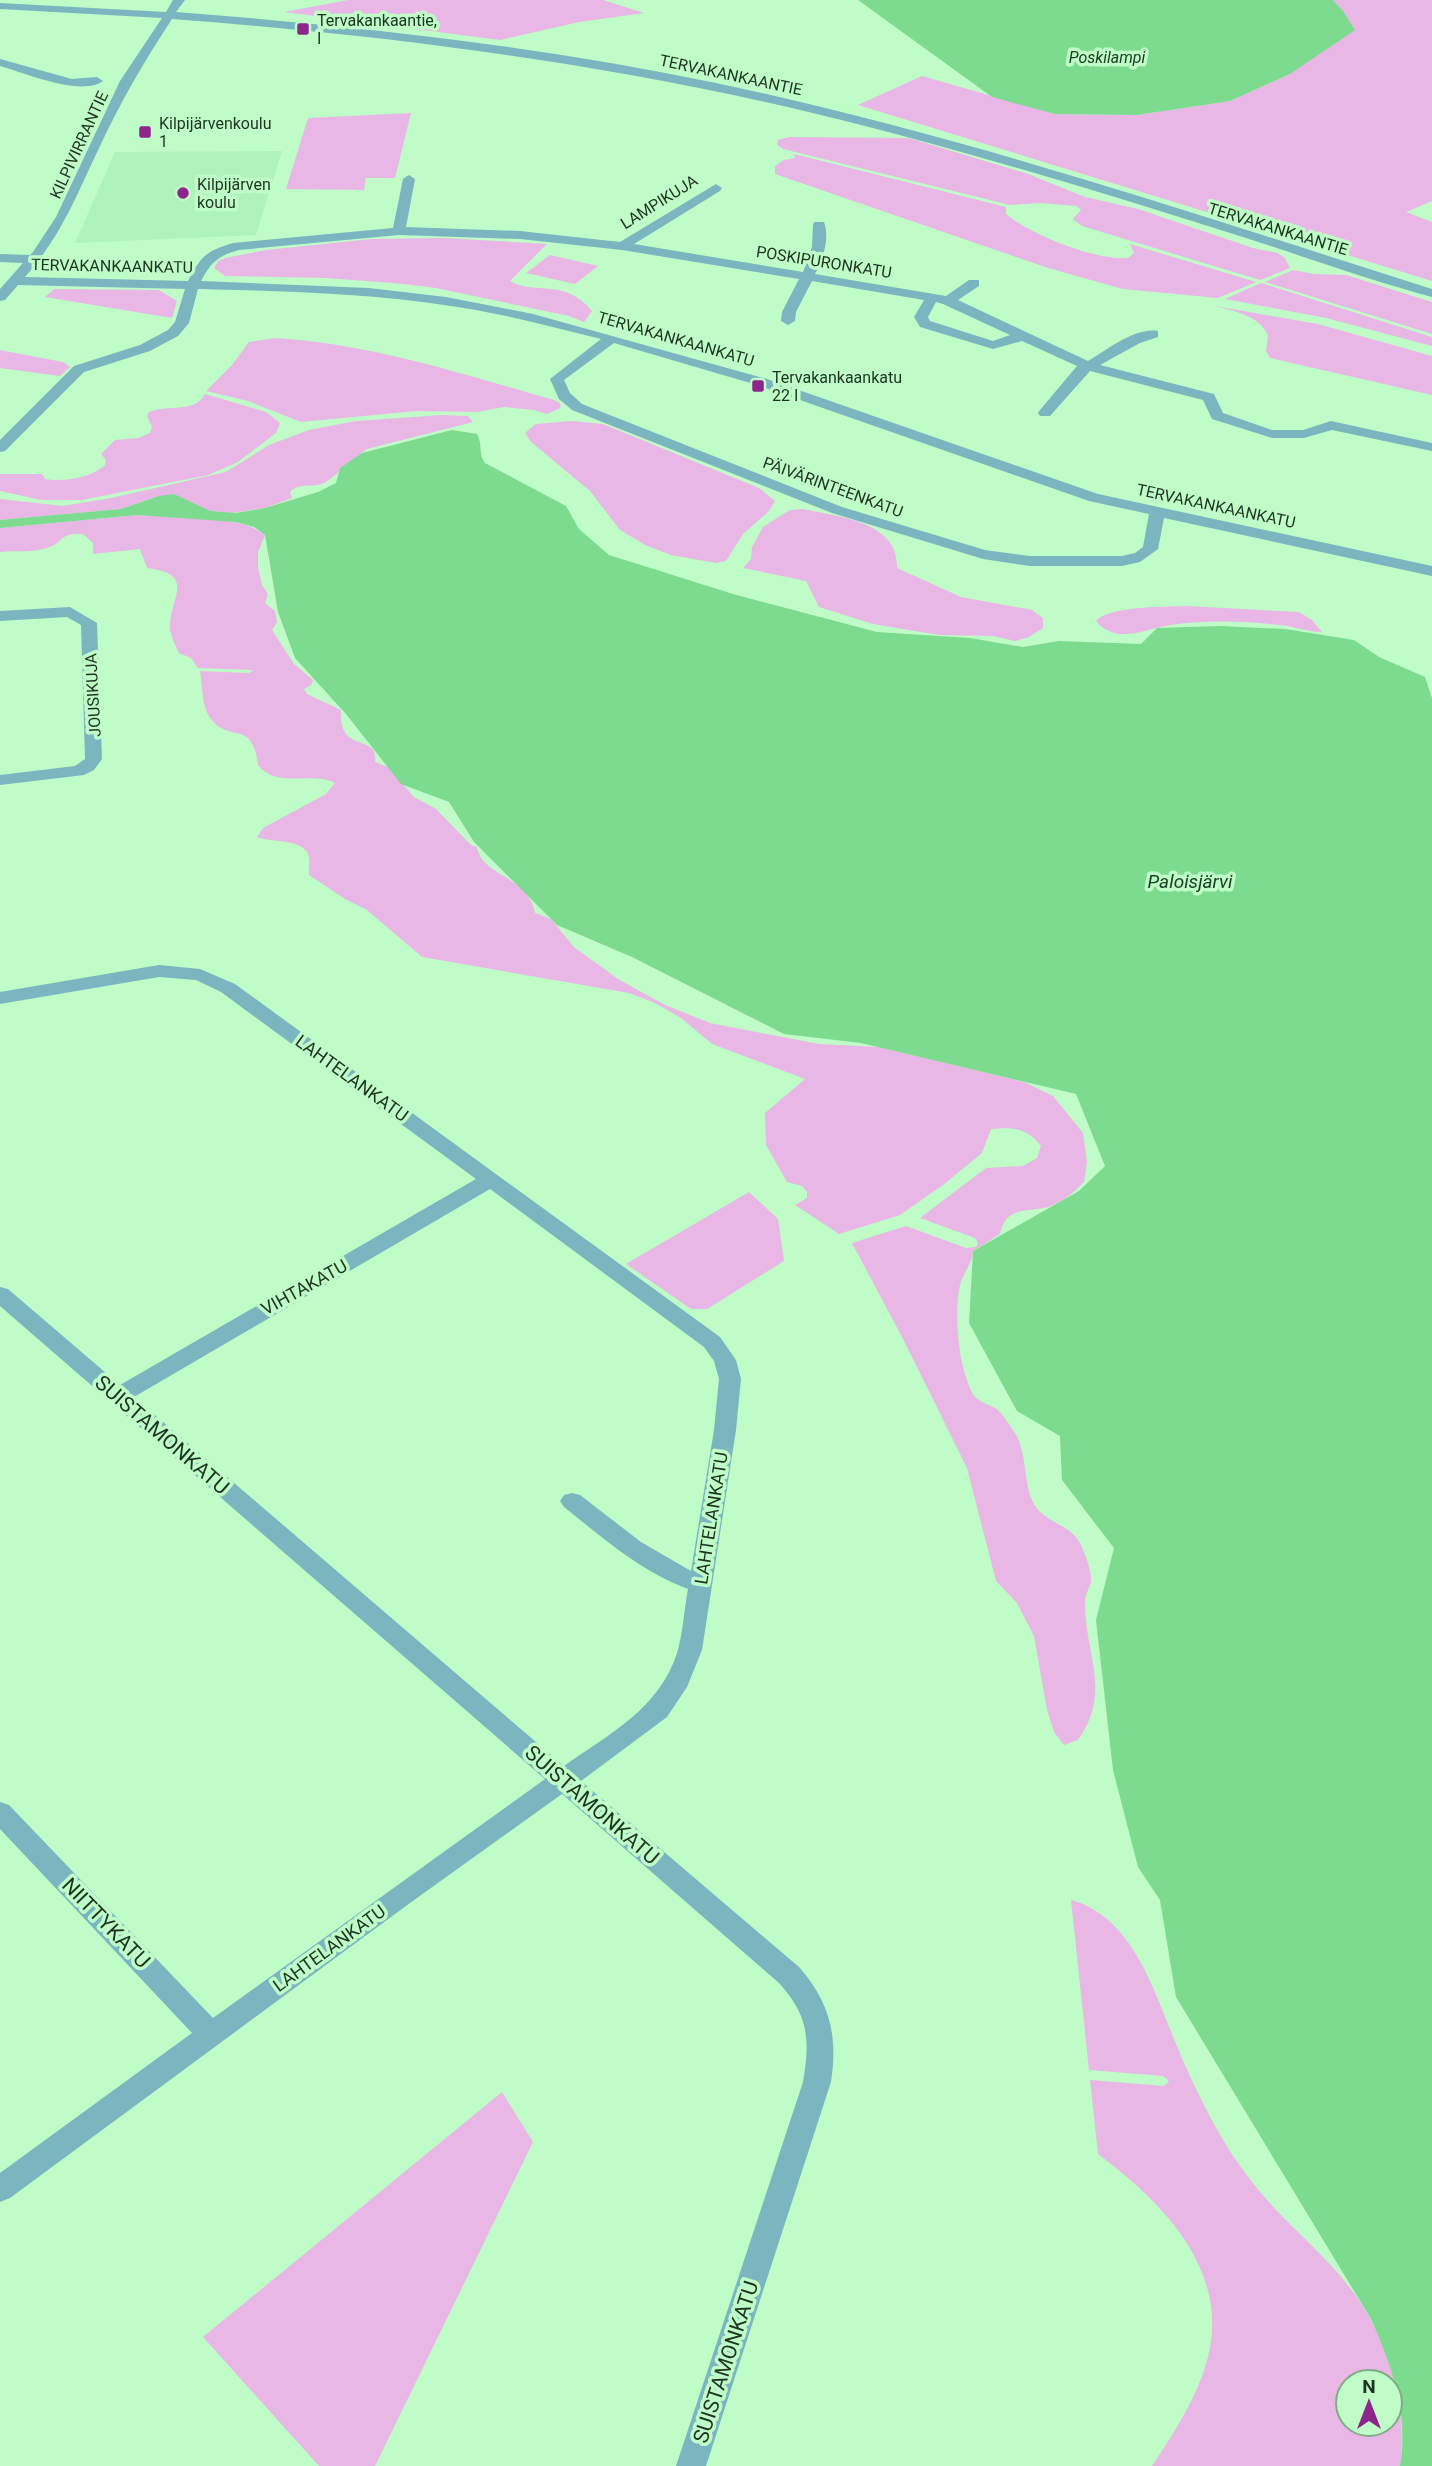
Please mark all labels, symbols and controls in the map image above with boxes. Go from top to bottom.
place label: Tervakankaantie, I [317,11,437,48]
marker: Tervakankaantie, I [295,21,311,37]
water label: Poskilampi [1069,48,1145,67]
street label: TERVAKANKAANTIE [658,51,804,99]
street label: KILPIVIRRANTIE [46,88,112,202]
place label: Kilpijärvenkoulu 1 [159,114,272,151]
marker: Kilpijärvenkoulu 1 [137,124,153,140]
street label: LAMPIKUJA [617,171,701,233]
place label: Kilpijärven koulu [197,175,271,212]
marker: Kilpijärven koulu [175,185,191,201]
street label: TERVAKANKAANTIE [1206,199,1350,259]
street label: POSKIPURONKATU [755,242,893,282]
street label: TERVAKANKAANKATU [31,255,193,277]
street label: TERVAKANKAANKATU [596,308,756,370]
place label: Tervakankaankatu 22 I [772,368,902,405]
marker: Tervakankaankatu 22 I [750,378,766,394]
street label: PÄIVÄRINTEENKATU [760,453,906,521]
street label: TERVAKANKAANKATU [1135,480,1297,532]
street label: JOUSIKUJA [81,652,105,737]
water label: Paloisjärvi [1148,870,1233,893]
street label: LAHTELANKATU [292,1030,412,1126]
street label: VIHTAKATU [257,1255,351,1319]
street label: SUISTAMONKATU [90,1370,234,1500]
street label: LAHTELANKATU [690,1450,732,1586]
street label: SUISTAMONKATU [520,1740,664,1870]
street label: NIITTYKATU [57,1873,155,1973]
street label: LAHTELANKATU [269,1900,389,1996]
street label: SUISTAMONKATU [688,2278,764,2446]
north arrow [1334,2368,1404,2438]
text: N [1362,2375,1376,2398]

